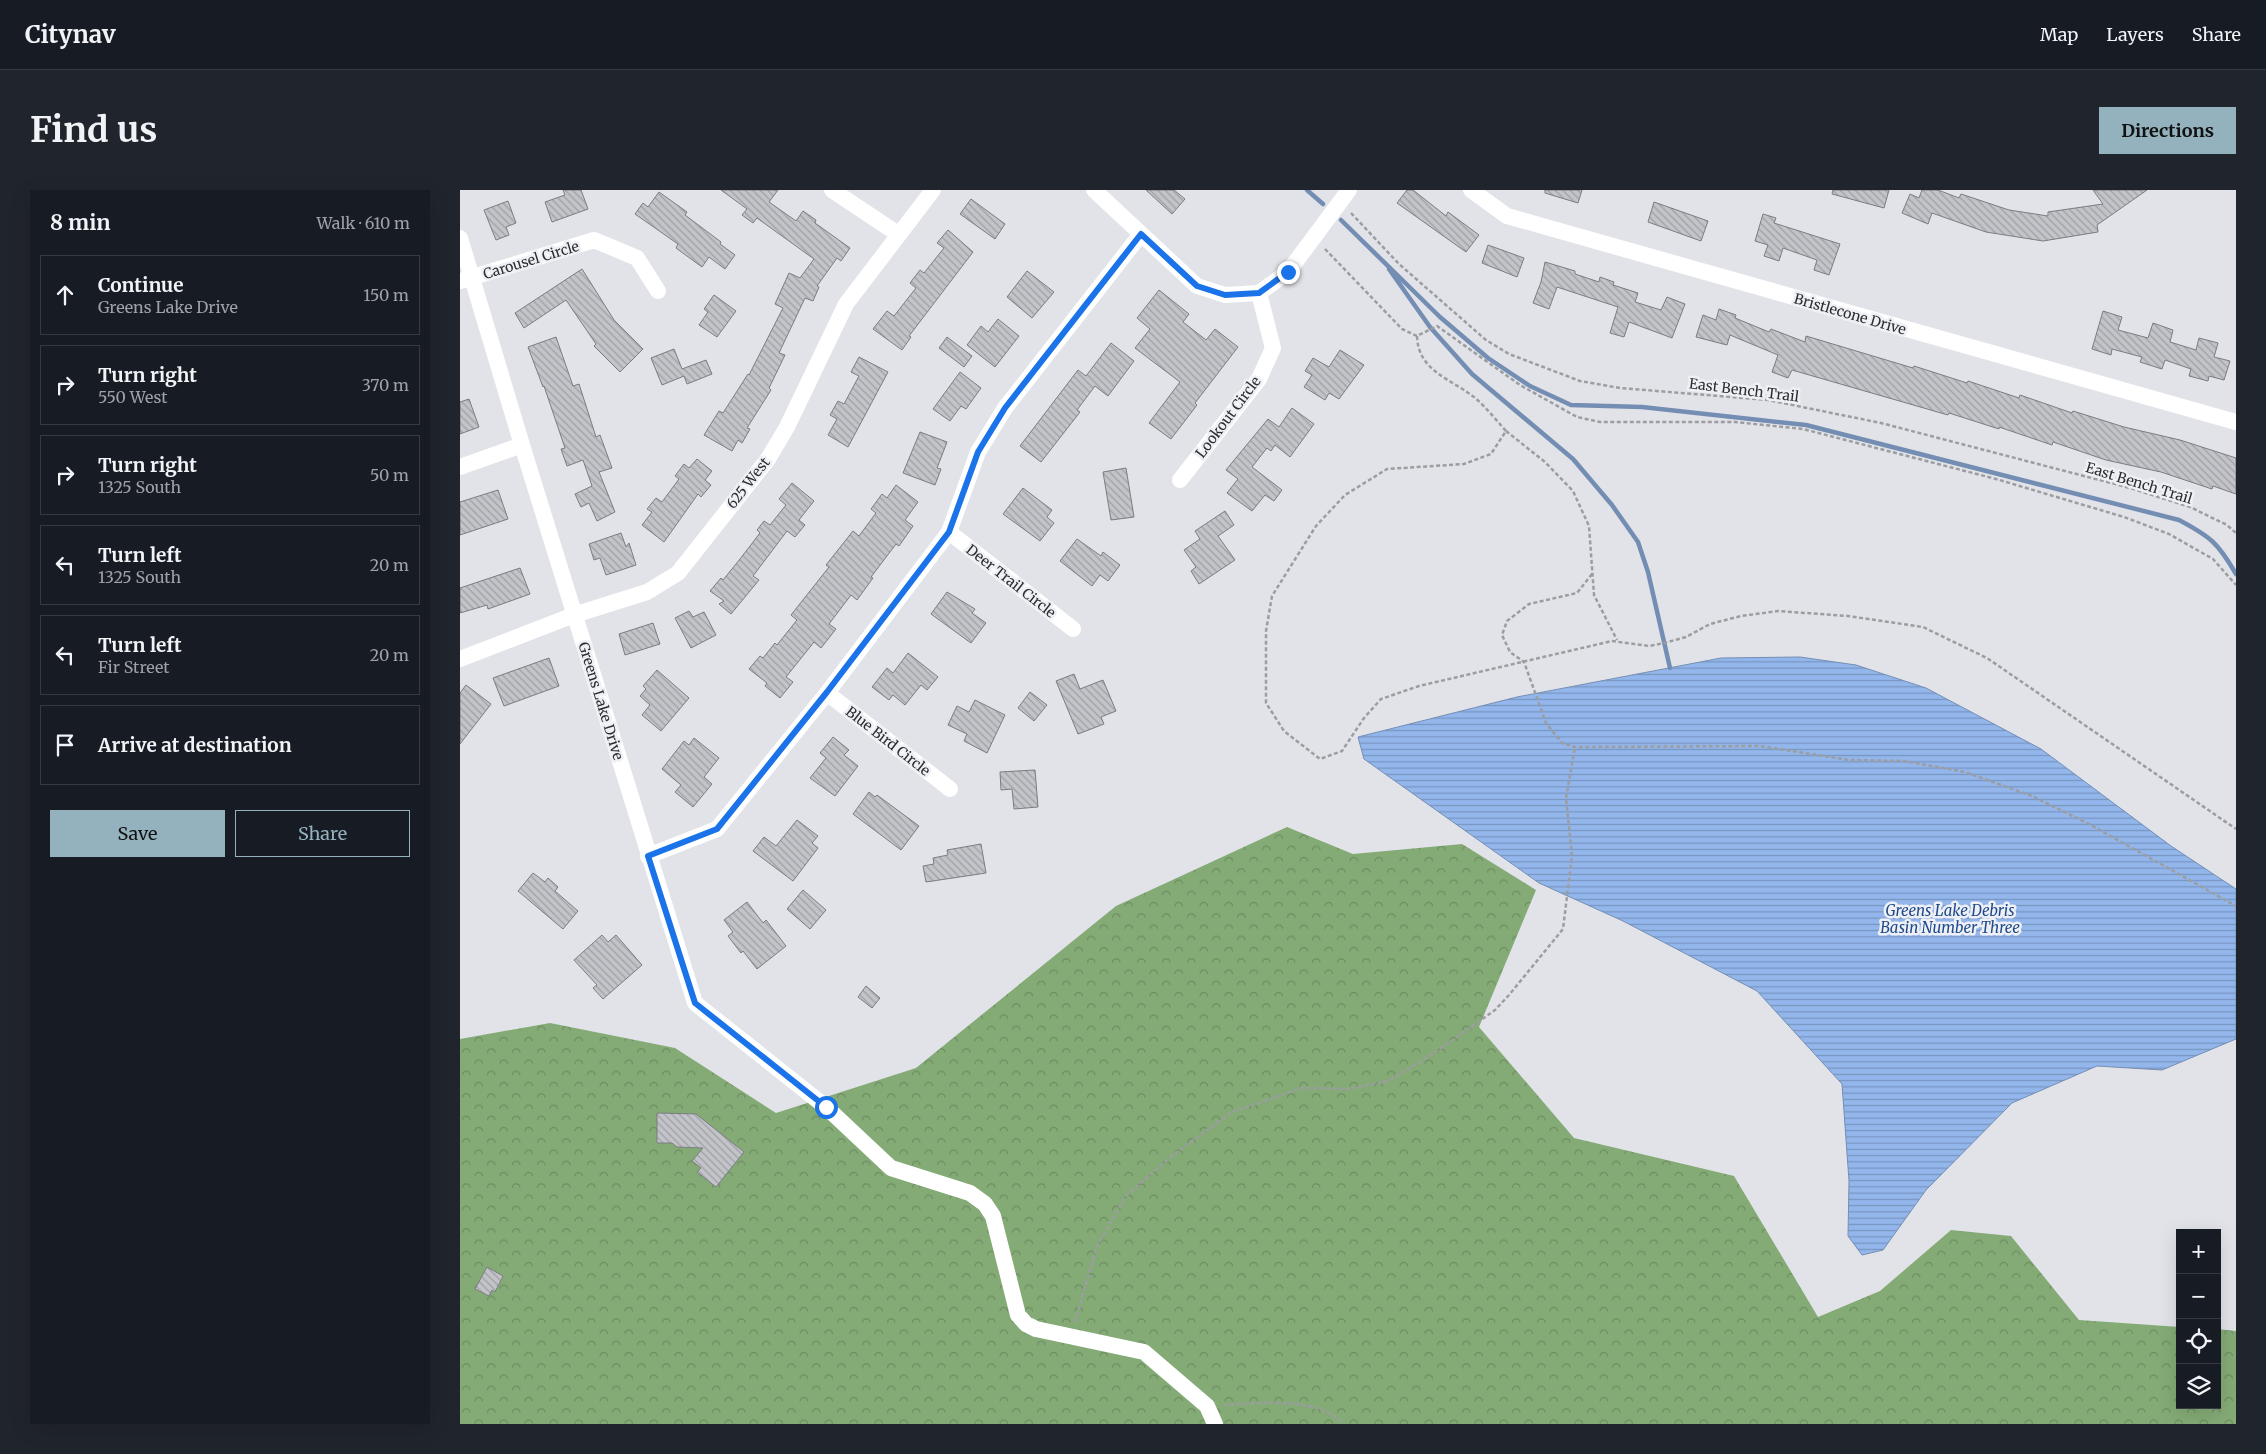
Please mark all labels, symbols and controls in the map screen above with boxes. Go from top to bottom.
text: Citynav [25,19,116,50]
text: Map [2040,23,2078,46]
text: Layers [2106,23,2164,46]
text: Share [2192,23,2241,46]
button: Directions [2099,107,2236,154]
text: Find us [30,108,157,152]
text: 8 min [50,209,111,236]
text: Walk · 610 m [316,213,410,233]
street label: Carousel Circle [481,237,581,283]
route end [1277,261,1300,284]
text: Continue [98,273,184,297]
icon: ahead [51,281,79,309]
text: 150 m [363,285,409,305]
street label: Bristlecone Drive [1792,289,1908,339]
text: Greens Lake Drive [98,297,238,317]
text: Turn right [98,363,197,387]
icon: right [51,371,79,399]
street label: Lookout Circle [1191,373,1265,461]
street label: East Bench Trail [1688,374,1801,406]
text: 370 m [362,375,409,395]
text: 550 West [98,387,167,407]
text: Turn right [98,453,197,477]
street label: 625 West [722,453,774,512]
street label: East Bench Trail [2084,458,2195,508]
icon: right [51,461,79,489]
text: 50 m [370,465,409,485]
text: 1325 South [98,477,181,497]
street label: Deer Trail Circle [963,540,1059,622]
text: Turn left [98,543,182,567]
icon: left [51,551,79,579]
text: 20 m [370,555,409,575]
text: 1325 South [98,567,181,587]
text: Turn left [98,633,182,657]
street label: Greens Lake Drive [575,640,627,762]
icon: left [51,641,79,669]
text: 20 m [370,645,409,665]
text: Fir Street [98,657,170,677]
street label: Blue Bird Circle [842,702,934,780]
icon: arrive [51,731,79,759]
text: Arrive at destination [98,733,292,757]
button: Save [50,810,225,857]
button: Share [235,810,410,857]
water label: Greens Lake Debris Basin Number Three [1880,901,2020,937]
route start [815,1096,838,1119]
map controls [2176,1229,2221,1409]
button: + [2176,1229,2221,1274]
button: − [2176,1274,2221,1319]
button: locate [2176,1319,2221,1364]
button: layers [2176,1364,2221,1409]

